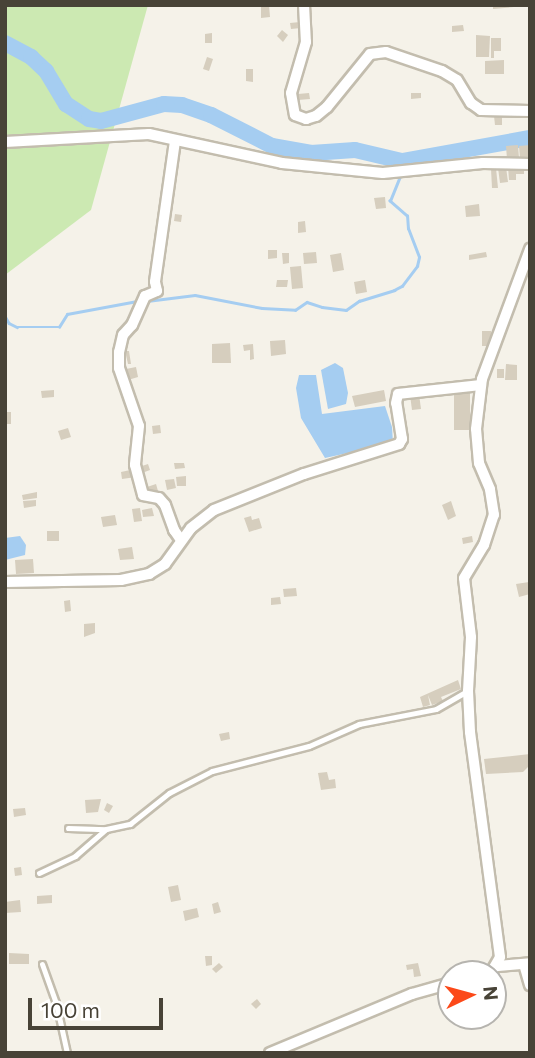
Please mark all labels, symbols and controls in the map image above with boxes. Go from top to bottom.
north arrow [437,960,507,1030]
scale bar [32,984,166,1028]
text: N [479,985,504,1001]
text: 100 m [41,997,100,1022]

